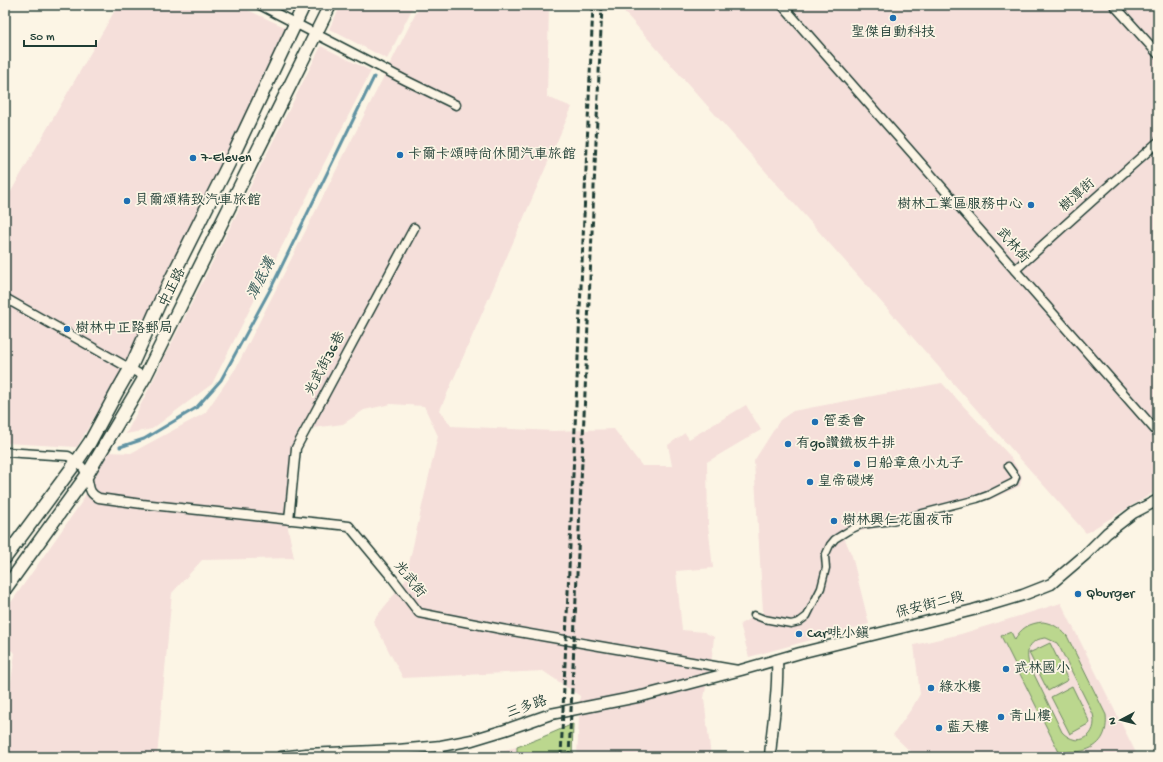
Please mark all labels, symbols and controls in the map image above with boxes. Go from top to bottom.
marker: 聖傑自動科技 [888,13,898,23]
scale bar [24,22,96,48]
place label: 聖傑自動科技 [851,24,936,42]
text: 50 m [30,31,55,45]
place label: 卡爾卡頌時尚休閒汽車旅館 [408,146,576,164]
place label: 7-Eleven [200,150,252,167]
marker: 卡爾卡頌時尚休閒汽車旅館 [395,150,405,160]
marker: 7-Eleven [188,153,198,163]
street label: 樹潭街 [1056,175,1099,216]
place label: 貝爾頌精致汽車旅館 [135,192,261,210]
marker: 貝爾頌精致汽車旅館 [122,196,132,206]
place label: 樹林工業區服務中心 [897,196,1023,214]
marker: 樹林工業區服務中心 [1026,200,1036,210]
street label: 武林街 [992,224,1033,267]
water label: 潭底溝 [243,253,281,303]
street label: 中正路 [155,265,190,311]
place label: 樹林中正路郵局 [75,320,173,338]
marker: 樹林中正路郵局 [62,324,72,334]
street label: 光武街36巷 [301,328,350,399]
place label: 管委會 [823,414,866,431]
marker: 管委會 [810,417,820,427]
place label: 有go讚鐵板牛排 [796,435,895,453]
marker: 有go讚鐵板牛排 [783,439,793,449]
place label: 日船章魚小丸子 [865,455,963,473]
marker: 日船章魚小丸子 [852,459,862,469]
place label: 皇帝碳烤 [818,473,874,491]
marker: 皇帝碳烤 [805,477,815,487]
place label: 樹林興仁花園夜市 [842,512,954,530]
marker: 樹林興仁花園夜市 [829,516,839,526]
street label: 光武街 [389,558,429,602]
place label: Qburger [1086,586,1136,603]
street label: 保安街二段 [894,588,966,623]
marker: Qburger [1073,589,1083,599]
place label: Car啡小鎮 [807,626,869,643]
marker: Car啡小鎮 [794,629,804,639]
place label: 武林國小 [1014,660,1070,678]
marker: 武林國小 [1001,664,1011,674]
place label: 綠水樓 [939,680,981,697]
marker: 綠水樓 [926,683,936,693]
street label: 三多路 [504,692,550,723]
north arrow [1101,700,1141,740]
place label: 青山樓 [1009,709,1051,726]
marker: 青山樓 [996,712,1006,722]
text: N [1107,717,1119,725]
place label: 藍天樓 [947,720,989,737]
marker: 藍天樓 [934,723,944,733]

